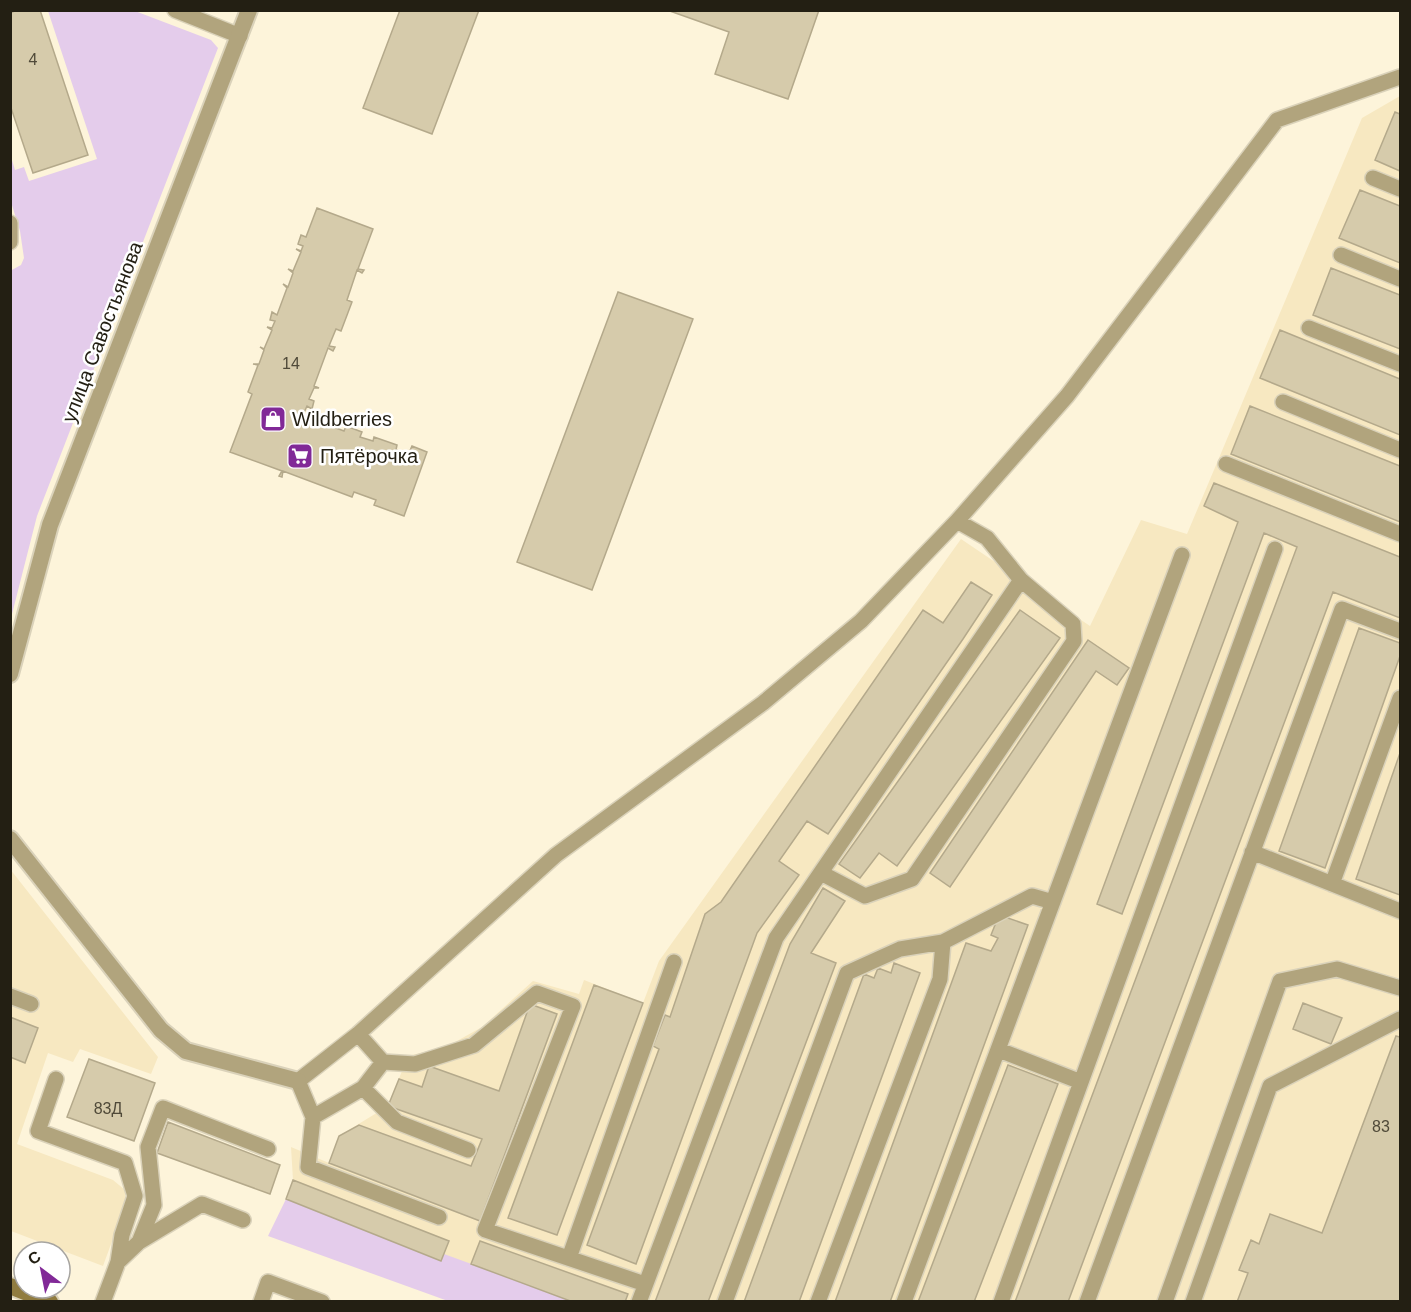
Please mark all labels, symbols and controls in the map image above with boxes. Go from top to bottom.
house number: 4 [29,51,38,68]
street label: улица Савостьянова [57,238,147,426]
house number: 14 [282,355,300,372]
shop icon: Wildberries [258,404,288,434]
place label: Wildberries [292,408,392,430]
supermarket icon: Пятёрочка [285,441,315,471]
place label: Пятёрочка [320,445,419,467]
house number: 83Д [94,1100,122,1117]
house number: 83 [1372,1118,1390,1135]
north arrow [12,1240,72,1300]
text: С [25,1247,44,1268]

